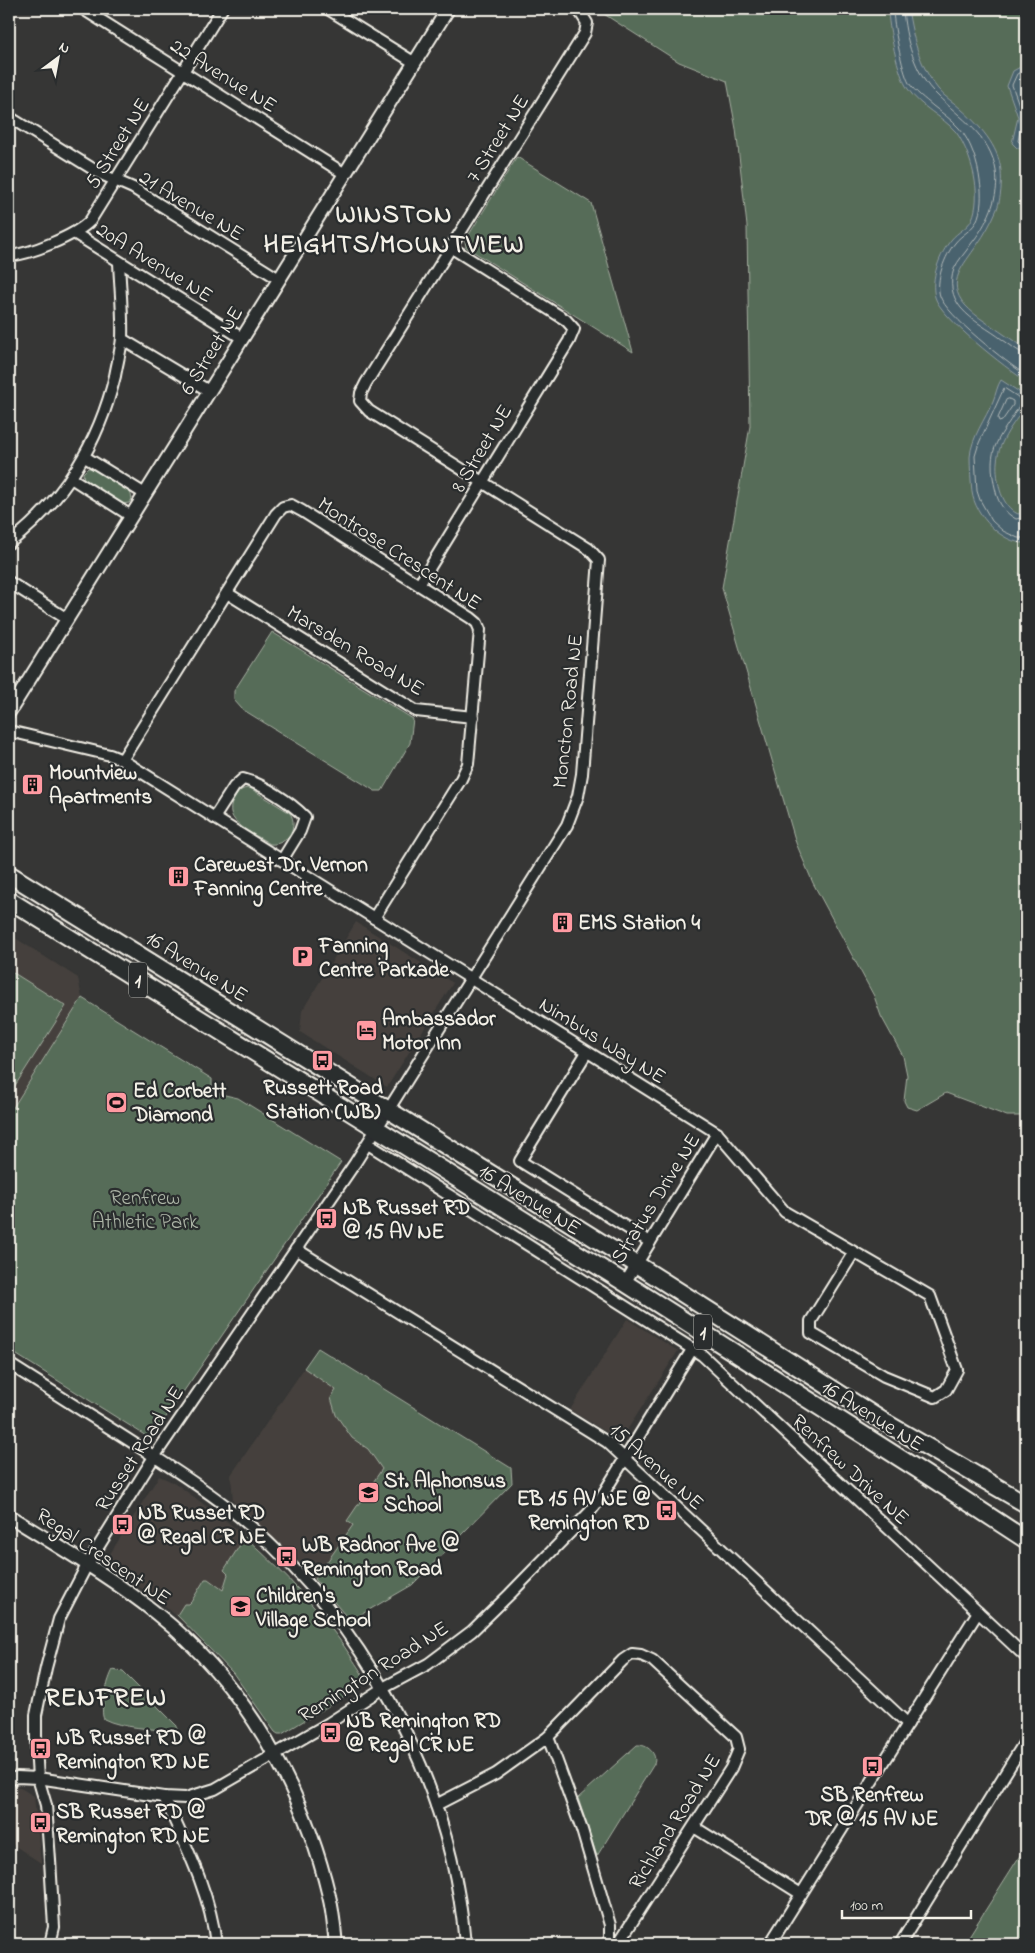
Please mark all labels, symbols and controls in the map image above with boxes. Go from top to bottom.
north arrow [32,32,82,82]
street label: 22 Avenue NE [164,32,282,121]
text: N [55,37,74,60]
street label: 7 Street NE [460,89,538,189]
street label: 5 Street NE [79,93,159,195]
street label: 21 Avenue NE [133,164,249,250]
district label: WINSTON HEIGHTS/MOUNTVIEW [263,197,525,265]
street label: 20A Avenue NE [90,216,218,312]
street label: 6 Street NE [174,301,252,401]
street label: 8 Street NE [445,399,521,499]
street label: Montrose Crescent NE [311,490,487,619]
street label: Marsden Road NE [280,599,430,705]
street label: Moncton Road NE [546,633,592,790]
place label: Mountview Apartments [49,759,152,813]
building icon: Mountview Apartments [21,772,45,796]
place label: Carewest Dr. Vernon Fanning Centre [193,851,368,907]
building icon: Carewest Dr. Vernon Fanning Centre [166,864,190,888]
place label: EMS Station 4 [578,909,700,939]
building icon: EMS Station 4 [550,910,574,934]
street label: 16 Avenue NE [139,924,253,1011]
place label: Fanning Centre Parkade [318,932,450,986]
parking icon: Fanning Centre Parkade [291,945,315,969]
road number: 1 [129,962,147,998]
street label: Nimbus Way NE [532,991,671,1094]
place label: Ambassador Motor Inn [382,1005,496,1059]
hotel icon: Ambassador Motor Inn [354,1018,378,1042]
bus stop icon: Russett Road Station (WB) [311,1048,335,1072]
place label: Russett Road Station (WB) [263,1074,383,1128]
place label: Ed Corbett Diamond [132,1077,227,1131]
sports icon: Ed Corbett Diamond [105,1090,129,1114]
street label: Stratus Drive NE [604,1128,709,1270]
street label: 16 Avenue NE [472,1157,586,1244]
park label: Renfrew Athletic Park [92,1184,199,1238]
place label: NB Russet RD @ 15 AV NE [343,1194,470,1248]
bus stop icon: NB Russet RD @ 15 AV NE [315,1207,339,1231]
road number: 1 [694,1314,712,1350]
street label: 16 Avenue NE [815,1373,929,1460]
street label: Russet Road NE [89,1380,193,1518]
street label: Renfrew Drive NE [784,1408,915,1533]
street label: 15 Avenue NE [601,1417,710,1518]
place label: St. Alphonsus School [384,1467,506,1521]
school or university icon: St. Alphonsus School [356,1480,380,1504]
place label: EB 15 AV NE @ Remington RD [517,1484,650,1541]
bus stop icon: EB 15 AV NE @ Remington RD [654,1498,678,1522]
place label: NB Russet RD @ Regal CR NE [138,1499,267,1555]
street label: Regal Crescent NE [28,1501,176,1616]
bus stop icon: NB Russet RD @ Regal CR NE [110,1512,134,1536]
place label: WB Radnor Ave @ Remington Road [302,1530,459,1587]
bus stop icon: WB Radnor Ave @ Remington Road [274,1544,298,1568]
place label: Children's Village School [255,1582,371,1638]
school or university icon: Children's Village School [228,1595,252,1619]
street label: Remington Road NE [293,1614,456,1733]
district label: RENFREW [45,1680,167,1718]
place label: NB Remington RD @ Regal CR NE [346,1707,501,1763]
bus stop icon: NB Remington RD @ Regal CR NE [318,1720,342,1744]
place label: NB Russet RD @ Remington RD NE [56,1723,210,1780]
bus stop icon: NB Russet RD @ Remington RD NE [28,1737,52,1761]
street label: Richland Road NE [622,1748,729,1896]
bus stop icon: SB Renfrew DR @ 15 AV NE [860,1755,884,1779]
place label: SB Renfrew DR @ 15 AV NE [805,1781,938,1835]
place label: SB Russet RD @ Remington RD NE [56,1797,210,1854]
bus stop icon: SB Russet RD @ Remington RD NE [28,1811,52,1835]
scale bar [842,1888,971,1920]
text: 100 m [850,1895,883,1917]

